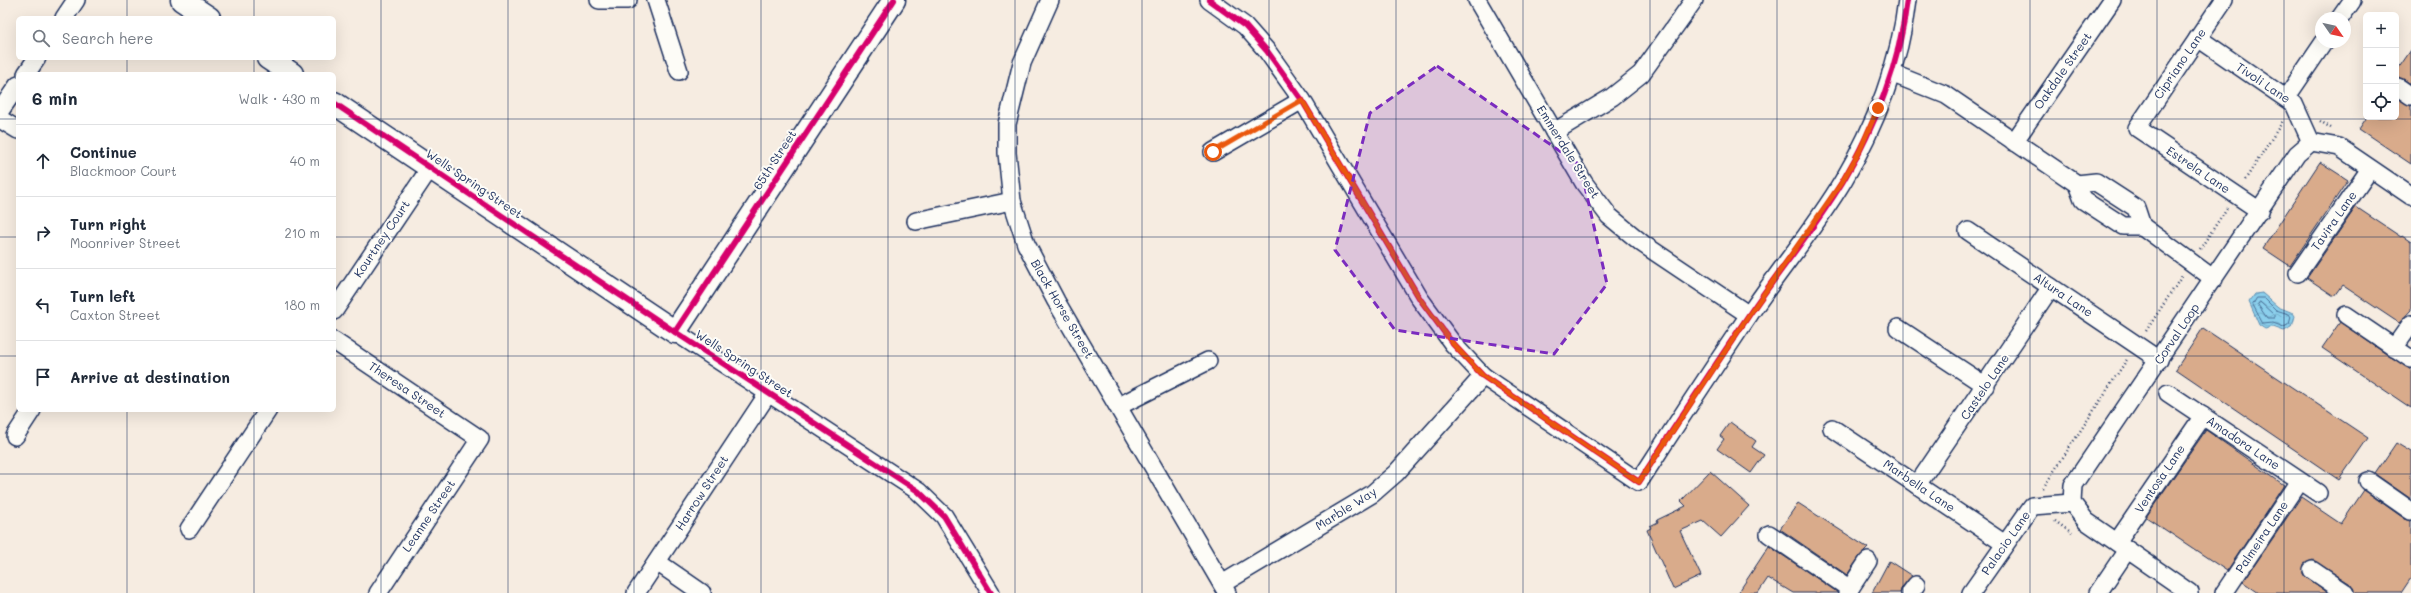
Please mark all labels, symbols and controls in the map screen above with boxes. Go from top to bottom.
north arrow [2315,12,2351,48]
map controls [2363,12,2399,120]
button: + [2363,12,2399,48]
search box [16,16,336,60]
street label: Cipriano Lane [2150,25,2209,102]
icon: search [30,27,52,49]
text: Search here [62,28,153,48]
street label: Oakdale Street [2030,29,2095,112]
button: − [2363,48,2399,84]
street label: Tivoli Lane [2233,58,2294,106]
button: locate [2363,84,2399,120]
text: 6 min [32,87,77,109]
text: Walk · 430 m [239,90,320,107]
route end [1869,99,1887,117]
street label: Emmerdale Street [1534,102,1604,201]
street label: 65th Street [749,126,799,192]
text: Continue [70,142,137,162]
street label: Estrela Lane [2164,142,2234,196]
route start [1204,143,1222,161]
street label: Wells Spring Street [423,145,526,221]
icon: ahead [32,150,54,172]
text: 40 m [290,152,320,169]
text: Blackmoor Court [70,162,177,179]
street label: Tavira Lane [2307,187,2360,253]
street label: Kourtney Court [349,197,413,280]
text: Turn right [70,214,147,234]
icon: right [32,222,54,244]
text: 210 m [284,224,320,241]
text: Moonriver Street [70,234,180,251]
street label: Black Horse Street [1028,256,1098,361]
street label: Altura Lane [2031,268,2096,320]
text: Turn left [70,286,135,306]
icon: left [32,294,54,316]
text: 180 m [284,296,320,313]
street label: Corval Loop [2150,300,2202,367]
text: Caxton Street [70,306,160,323]
street label: Wells Spring Street [693,326,796,401]
street label: Castelo Lane [1956,350,2012,423]
street label: Theresa Street [366,357,449,421]
icon: arrive [32,366,54,388]
text: Arrive at destination [70,367,230,387]
street label: Amadora Lane [2204,412,2283,473]
street label: Ventosa Lane [2130,441,2188,516]
street label: Harrow Street [671,452,731,533]
street label: Marbella Lane [1881,455,1959,515]
street label: Leanne Street [398,476,458,555]
street label: Marble Way [1312,483,1379,533]
street label: Palmeira Lane [2231,497,2291,576]
street label: Palacio Lane [1977,507,2033,578]

